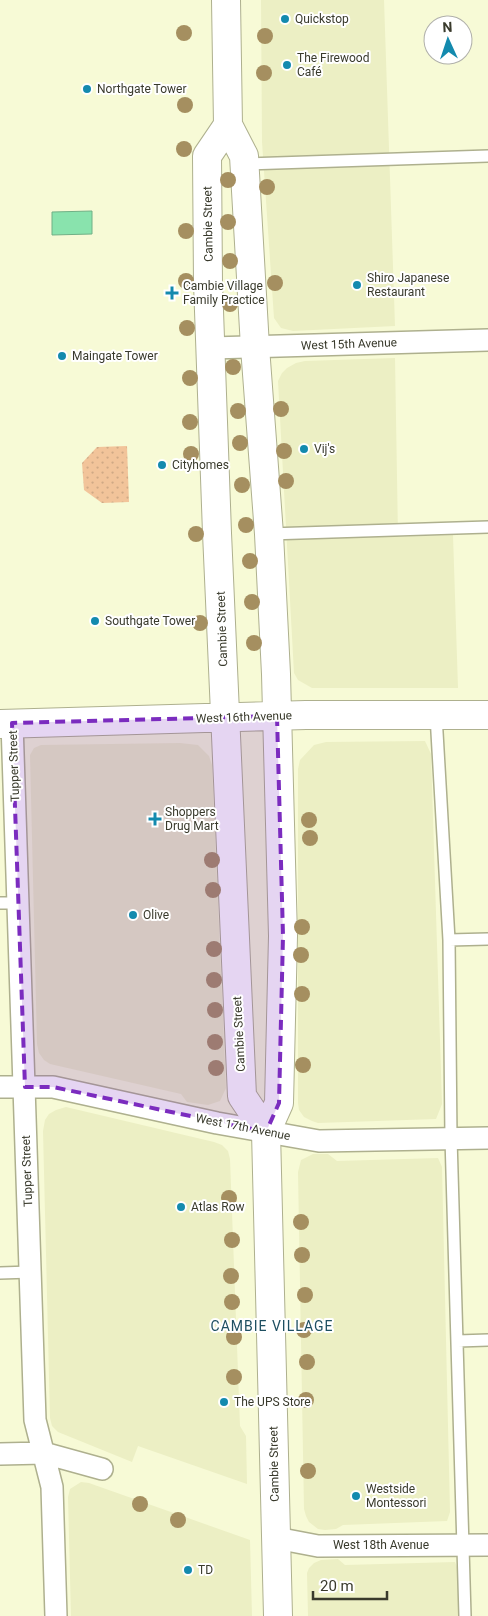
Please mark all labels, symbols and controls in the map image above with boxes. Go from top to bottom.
place label: Quickstop [295,12,349,26]
marker: Quickstop [279,13,291,25]
north arrow [423,15,473,65]
text: N [442,19,453,35]
place label: The Firewood Café [297,51,369,79]
marker: The Firewood Café [281,59,293,71]
place label: Northgate Tower [97,82,186,96]
marker: Northgate Tower [81,83,93,95]
street label: Cambie Street [200,186,216,262]
place label: Shiro Japanese Restaurant [367,271,449,299]
place label: Cambie Village Family Practice [183,279,265,307]
marker: Shiro Japanese Restaurant [351,279,363,291]
marker: Cambie Village Family Practice [165,286,179,300]
street label: West 15th Avenue [301,335,397,353]
place label: Maingate Tower [72,349,158,363]
marker: Maingate Tower [56,350,68,362]
place label: Vij's [314,442,335,456]
marker: Vij's [298,443,310,455]
place label: Cityhomes [172,458,229,472]
marker: Cityhomes [156,459,168,471]
street label: Cambie Street [214,591,230,667]
place label: Southgate Tower [105,614,195,628]
marker: Southgate Tower [89,615,101,627]
street label: West 16th Avenue [196,708,292,726]
street label: Tupper Street [6,730,22,802]
place label: Shoppers Drug Mart [165,805,219,833]
marker: Shoppers Drug Mart [149,813,161,825]
place label: Olive [143,908,169,922]
marker: Olive [127,909,139,921]
street label: Cambie Street [230,996,248,1072]
street label: West 17th Avenue [194,1111,292,1143]
street label: Tupper Street [19,1135,35,1207]
place label: Atlas Row [191,1200,245,1214]
marker: Atlas Row [175,1201,187,1213]
district label: CAMBIE VILLAGE [211,1318,333,1334]
place label: The UPS Store [234,1395,311,1409]
marker: The UPS Store [218,1396,230,1408]
street label: Cambie Street [266,1426,282,1502]
place label: Westside Montessori [366,1482,427,1510]
marker: Westside Montessori [350,1490,362,1502]
street label: West 18th Avenue [333,1538,429,1552]
place label: TD [198,1563,213,1577]
marker: TD [182,1564,194,1576]
scale bar [313,1568,387,1600]
text: 20 m [320,1577,354,1595]

